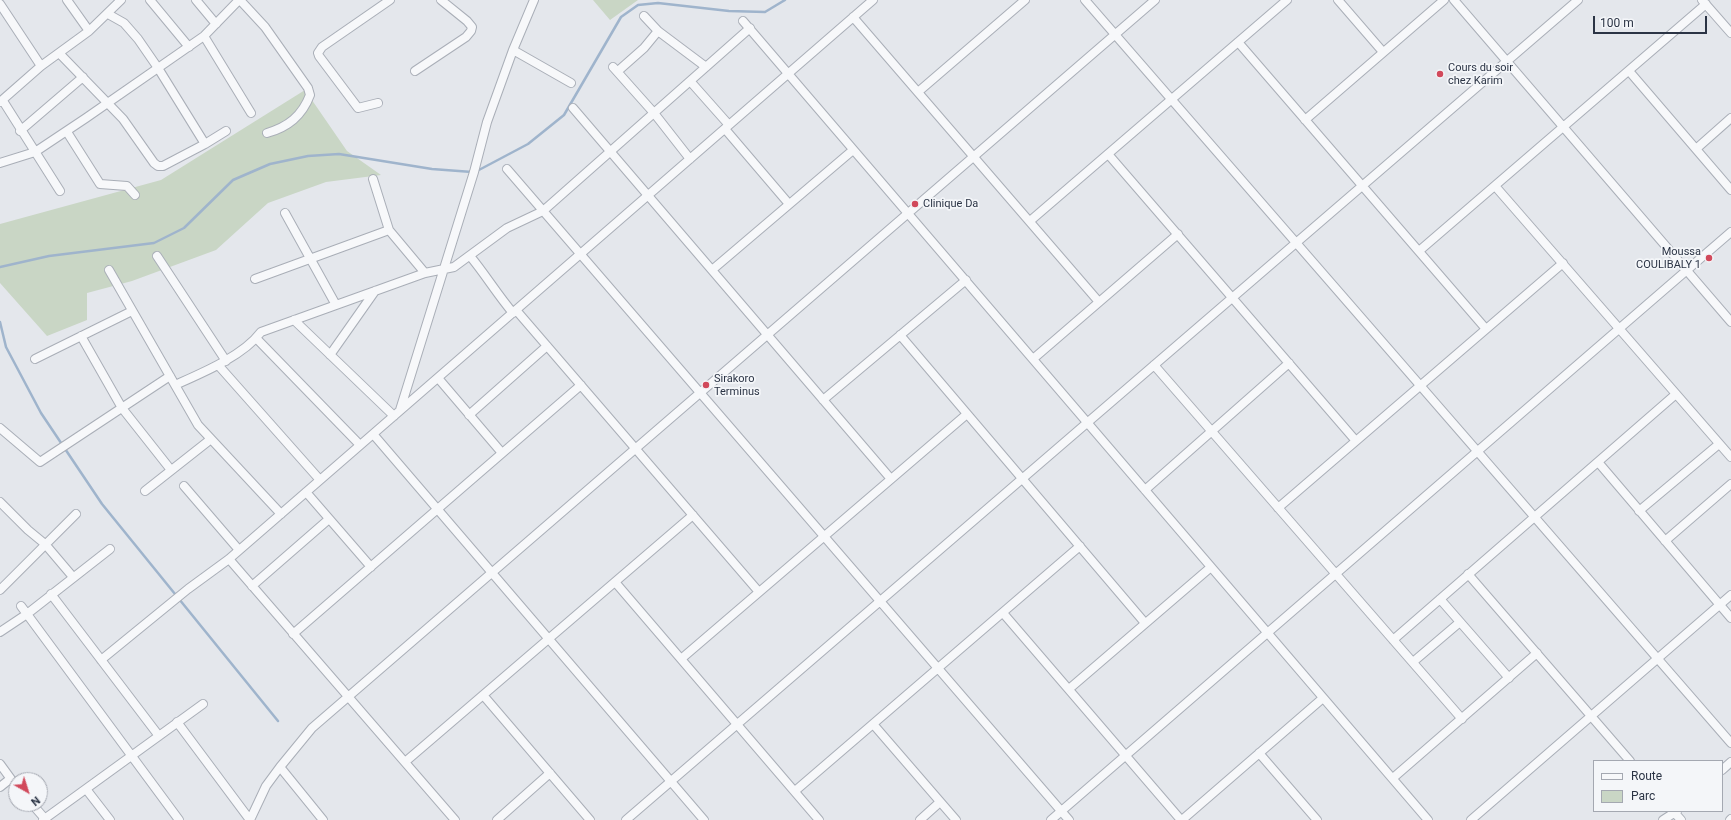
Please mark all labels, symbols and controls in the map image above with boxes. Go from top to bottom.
scale bar [1595,8,1709,34]
text: 100 m [1600,16,1634,30]
place label: Cours du soir chez Karim [1448,61,1513,87]
marker: Cours du soir chez Karim [1435,69,1445,79]
place label: Clinique Da [923,197,978,211]
marker: Clinique Da [910,199,920,209]
place label: Moussa COULIBALY 1 [1636,245,1701,271]
marker: Moussa COULIBALY 1 [1704,253,1714,263]
place label: Sirakoro Terminus [714,372,760,398]
marker: Sirakoro Terminus [701,380,711,390]
legend [1593,760,1723,812]
text: Route [1631,769,1662,783]
north arrow [8,772,48,812]
text: Parc [1631,789,1655,803]
text: N [28,793,42,808]

